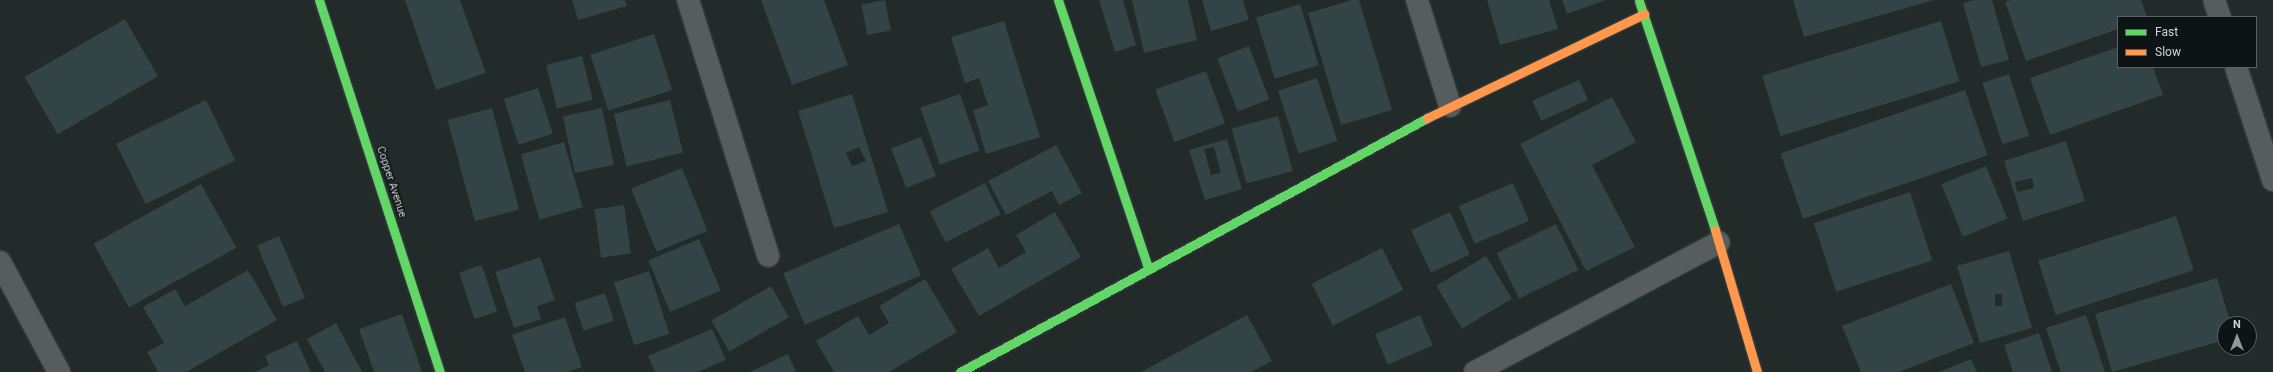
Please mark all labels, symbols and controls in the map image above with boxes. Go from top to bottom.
legend [2117,16,2257,68]
text: Fast [2155,25,2178,39]
text: Slow [2155,45,2181,59]
street label: Copper Avenue [373,145,409,219]
north arrow [2217,316,2257,356]
text: N [2233,318,2241,331]

